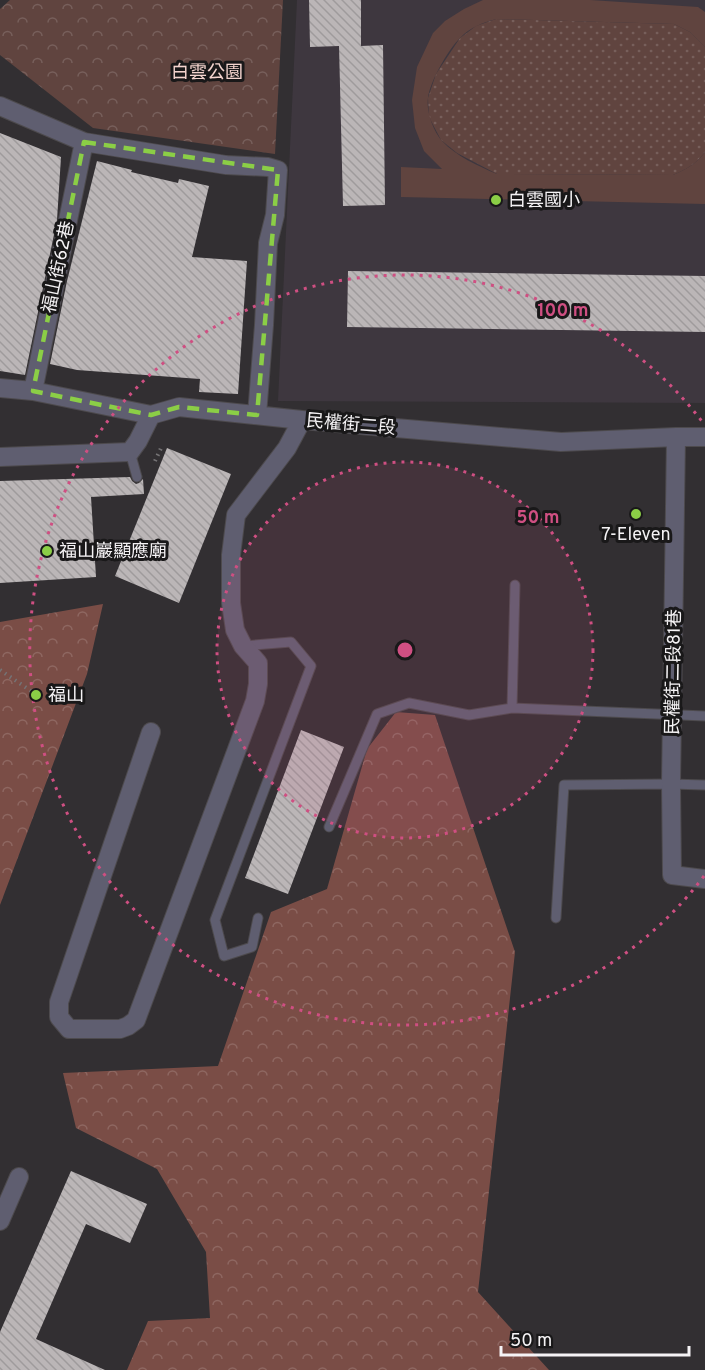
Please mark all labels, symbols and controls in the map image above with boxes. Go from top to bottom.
park label: 白雲公園 [171,62,243,85]
place label: 白雲國小 [508,190,580,213]
marker: 白雲國小 [489,193,503,207]
street label: 福山街62巷 [38,219,80,316]
text: 100 m [537,300,589,323]
street label: 民權街二段 [305,410,397,441]
text: 50 m [516,507,560,530]
marker: 7-Eleven [629,507,643,521]
place label: 7-Eleven [601,524,671,547]
place label: 福山巖顯應廟 [59,541,167,564]
marker: 福山巖顯應廟 [40,544,54,558]
street label: 民權街二段81巷 [662,609,687,735]
centre of rings [395,640,415,660]
place label: 福山 [48,685,84,708]
marker: 福山 [29,688,43,702]
scale bar [501,1319,688,1357]
text: 50 m [510,1330,552,1353]

